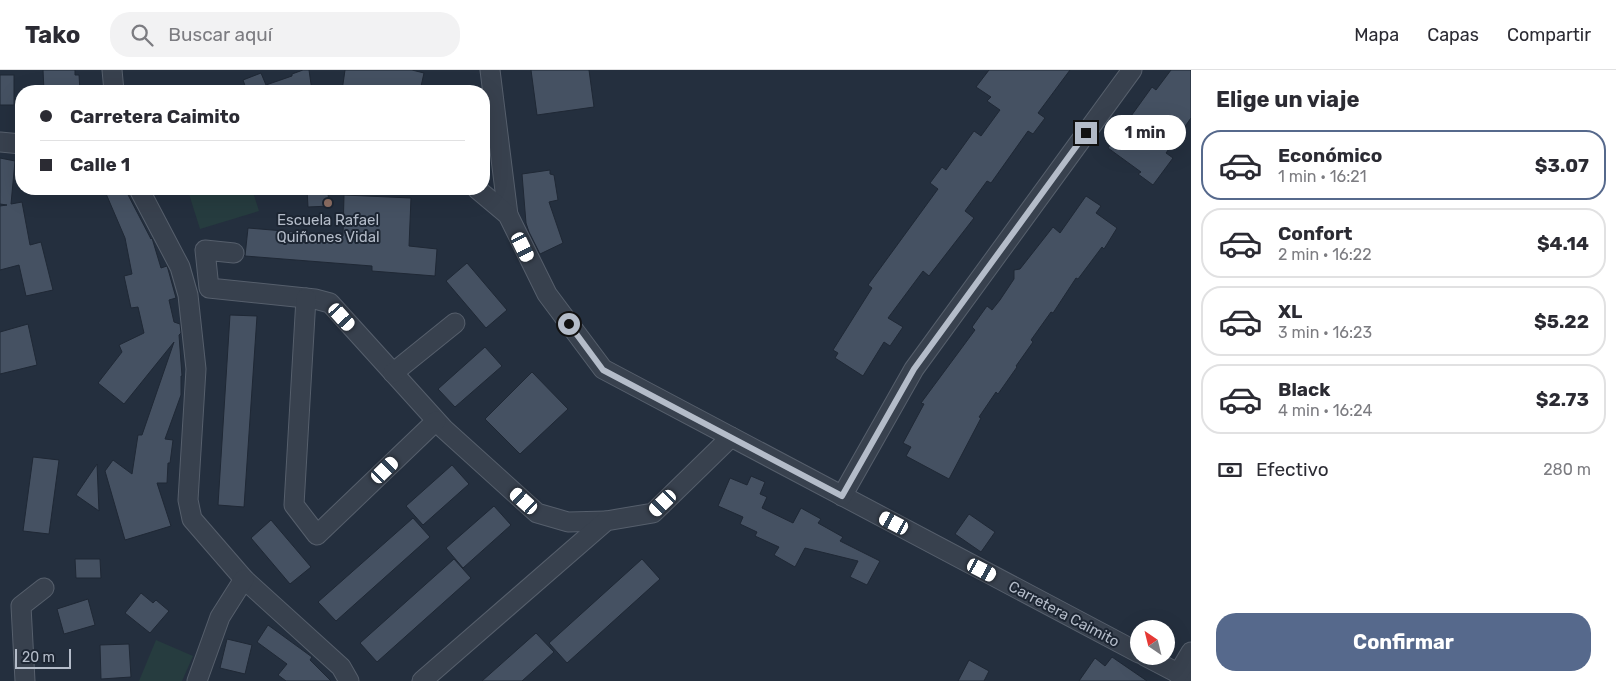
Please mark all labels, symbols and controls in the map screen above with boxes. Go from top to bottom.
search box [110,12,460,57]
text: Tako [25,21,80,49]
icon: search [128,21,156,49]
text: Buscar aquí [168,23,272,46]
text: Mapa [1354,24,1399,46]
text: Capas [1427,24,1479,46]
text: Compartir [1507,24,1591,46]
text: Elige un viaje [1216,86,1360,113]
text: Carretera Caimito [70,105,240,128]
callout: 1 min [1104,116,1186,150]
route end [1075,122,1097,144]
text: 1 min [1125,123,1165,142]
icon: car [1218,143,1263,188]
text: Económico [1278,144,1382,167]
text: Calle 1 [70,153,130,176]
text: $3.07 [1535,154,1589,177]
text: 1 min · 16:21 [1278,167,1367,186]
marker: Escuela Rafael Quiñones Vidal [322,197,334,209]
place label: Escuela Rafael Quiñones Vidal [276,211,380,246]
icon: car [1218,221,1263,266]
text: Confort [1278,222,1352,245]
car [509,230,536,264]
text: $4.14 [1537,232,1589,255]
text: 2 min · 16:22 [1278,245,1372,264]
icon: car [1218,299,1263,344]
text: XL [1278,300,1302,323]
car [326,301,357,333]
text: $5.22 [1534,310,1589,333]
route start [558,313,580,335]
text: 3 min · 16:23 [1278,323,1372,342]
icon: car [1218,377,1263,422]
text: Black [1278,378,1330,401]
text: $2.73 [1536,388,1589,411]
text: 4 min · 16:24 [1278,401,1373,420]
car [368,454,401,486]
icon: cash [1216,456,1244,484]
text: Efectivo [1256,458,1329,481]
text: 280 m [1543,460,1591,479]
car [507,485,540,517]
car [646,487,679,519]
car [877,509,910,537]
car [965,556,998,584]
street label: Carretera Caimito [1005,577,1123,651]
button: Confirmar [1216,613,1591,671]
north arrow [1130,620,1175,665]
map controls [1130,620,1175,665]
scale bar [15,646,71,669]
text: 20 m [22,649,55,666]

